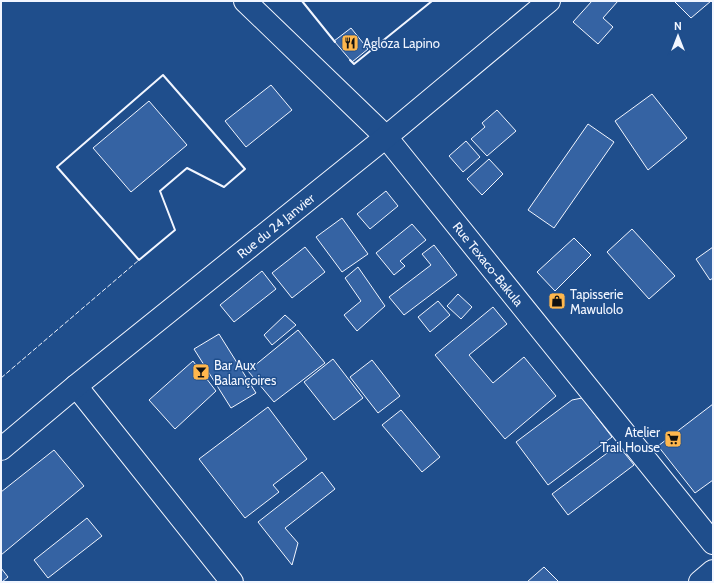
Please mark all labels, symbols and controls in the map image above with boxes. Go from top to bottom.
north arrow [658,16,698,56]
text: N [674,19,682,33]
restaurant icon: Agloza Lapino [340,33,360,53]
place label: Agloza Lapino [363,35,440,51]
street label: Rue du 24 Janvier [234,189,318,262]
street label: Rue Texaco-Bakula [450,219,527,310]
place label: Tapisserie Mawulolo [570,286,624,317]
shop icon: Tapisserie Mawulolo [547,291,567,311]
place label: Bar Aux Balançoires [214,357,277,388]
bar icon: Bar Aux Balançoires [191,362,211,382]
place label: Atelier Trail House [600,424,661,455]
supermarket icon: Atelier Trail House [663,429,683,449]

